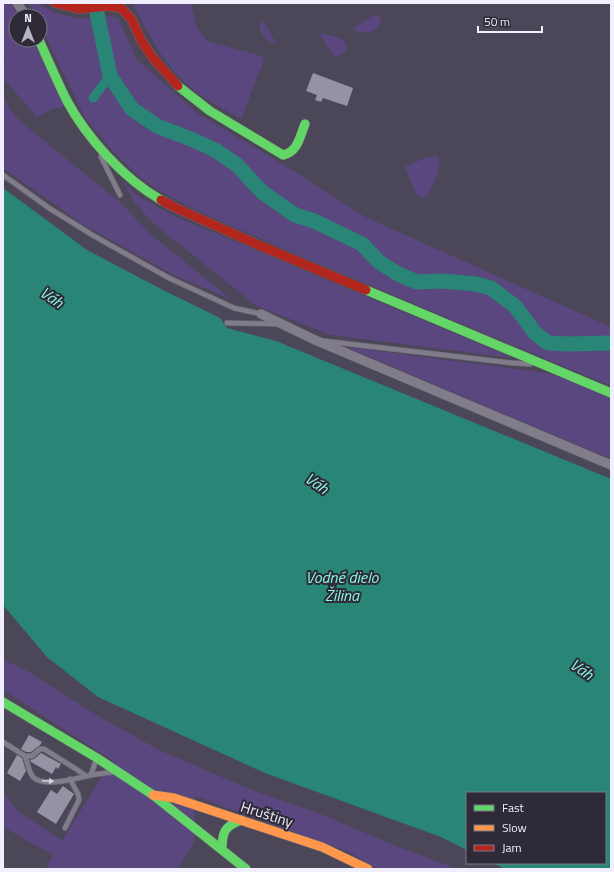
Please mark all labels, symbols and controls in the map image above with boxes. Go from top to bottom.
north arrow [8,8,48,48]
scale bar [478,8,542,34]
text: N [24,10,32,26]
text: 50 m [484,12,510,31]
water label: Váh [35,280,70,314]
water label: Váh [300,466,335,500]
water label: Vodné dielo Žilina [305,565,380,607]
water label: Váh [565,652,600,686]
one-way arrow [42,778,55,784]
legend [466,792,606,864]
street label: Hruštiny [238,795,296,833]
text: Fast [502,798,525,817]
text: Slow [502,818,527,837]
text: Jam [502,838,522,857]

